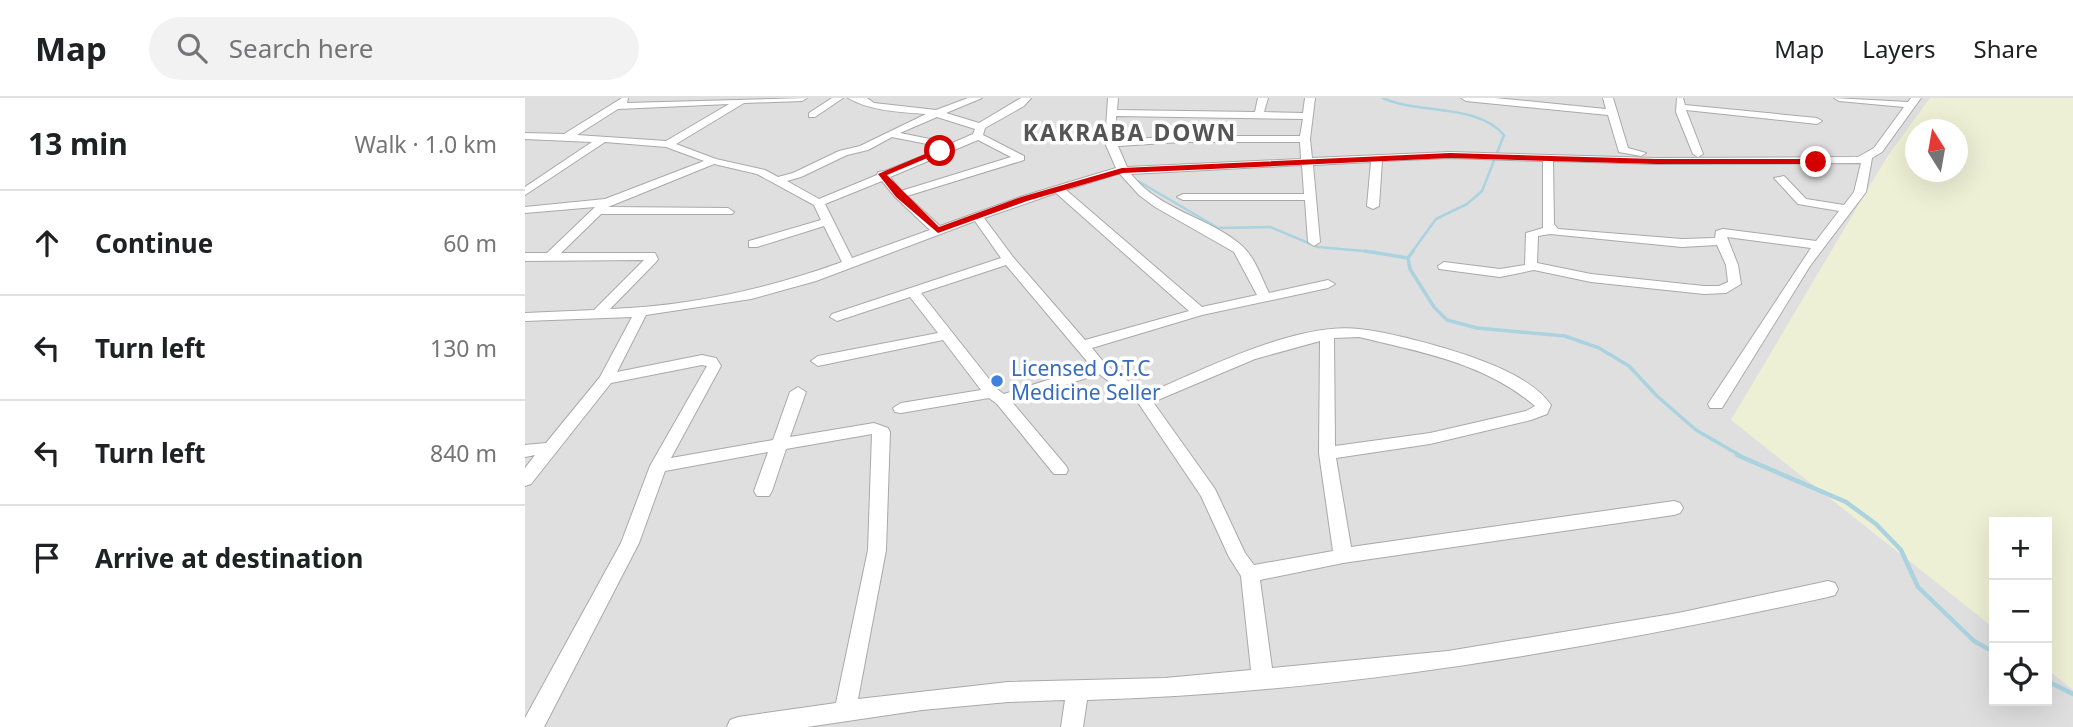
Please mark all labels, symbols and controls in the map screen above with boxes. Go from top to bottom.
search box [149,17,639,80]
text: Map [35,26,107,71]
icon: search [173,29,211,67]
text: Search here [229,30,373,66]
text: Map [1774,32,1824,65]
text: Layers [1862,32,1936,65]
text: Share [1974,32,2038,65]
district label: KAKRABA DOWN [1023,116,1237,148]
north arrow [1905,119,1968,182]
text: 13 min [28,123,128,164]
text: Walk · 1.0 km [355,128,497,160]
route start [924,135,955,166]
route end [1800,146,1831,177]
icon: ahead [28,224,66,262]
text: Continue [95,225,213,261]
text: 60 m [443,227,497,259]
icon: left [28,329,66,367]
text: Turn left [95,330,206,366]
text: 130 m [430,332,497,364]
place label: Licensed O.T.C Medicine Seller [1011,354,1161,406]
marker: Licensed O.T.C Medicine Seller [989,373,1005,389]
icon: left [28,434,66,472]
text: Turn left [95,435,206,471]
text: 840 m [430,437,497,469]
map controls [1989,517,2052,706]
button: + [1989,517,2052,580]
icon: arrive [28,539,66,577]
text: Arrive at destination [95,540,364,576]
button: − [1989,580,2052,643]
button: locate [1989,643,2052,706]

